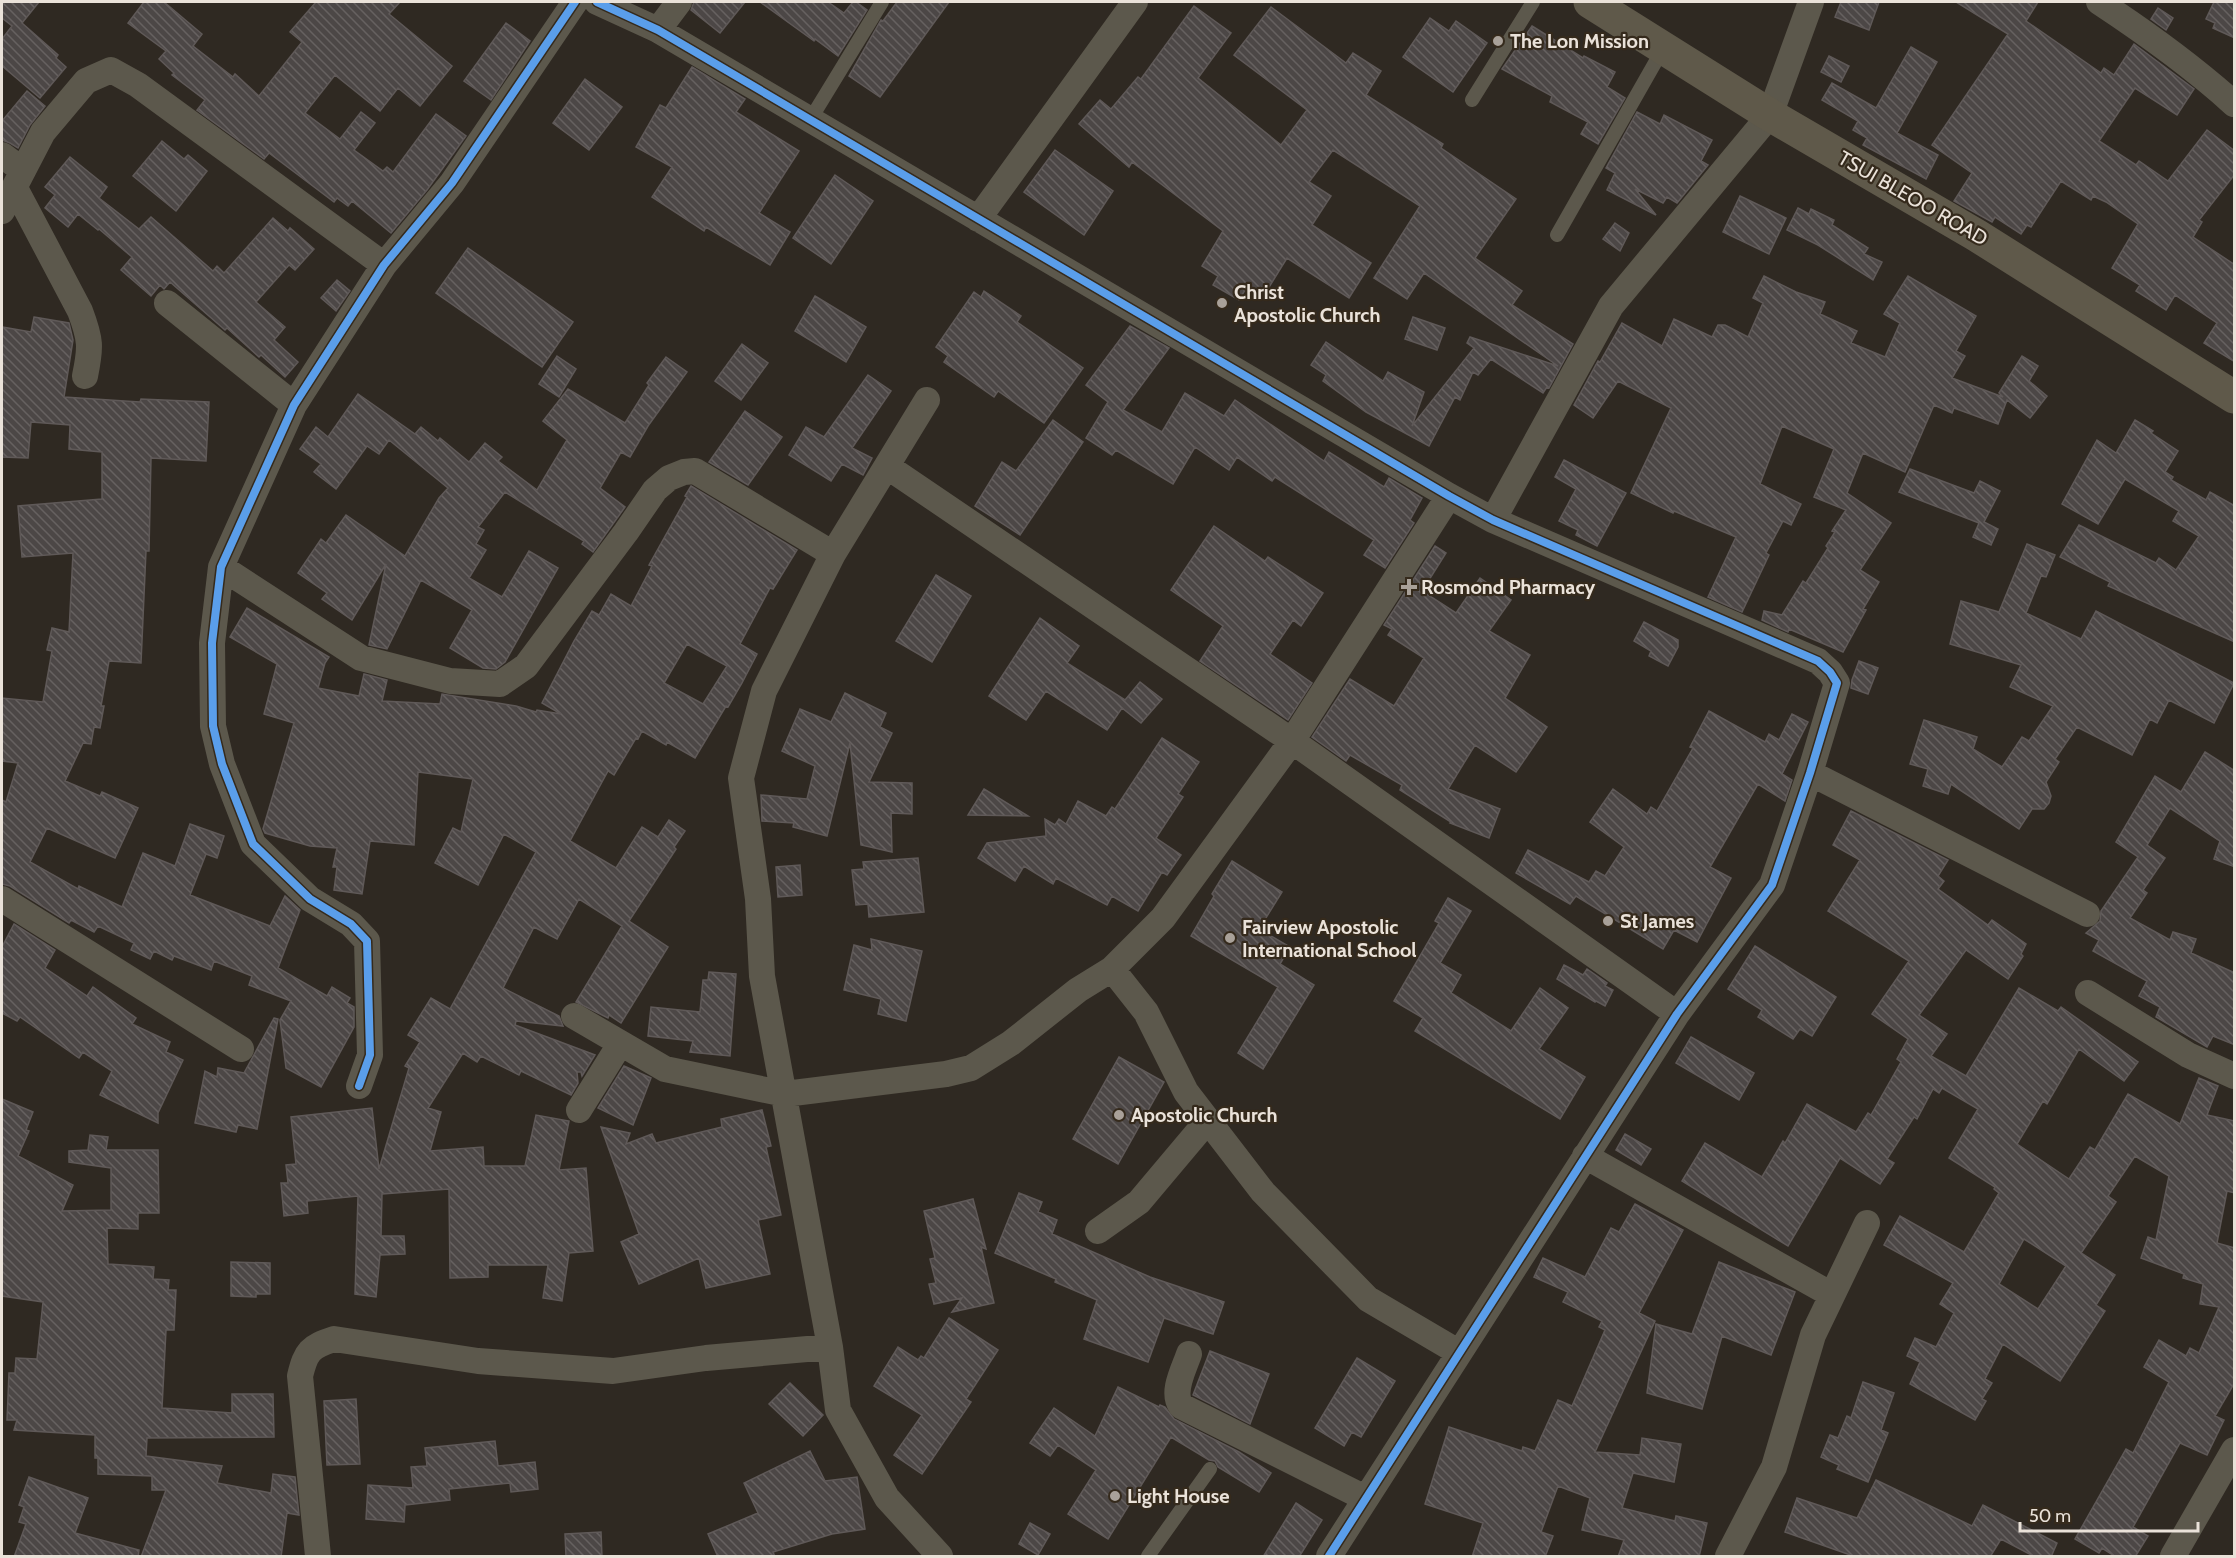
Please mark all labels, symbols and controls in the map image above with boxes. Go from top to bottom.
place label: The Lon Mission [1510,29,1649,53]
marker: The Lon Mission [1491,34,1505,48]
street label: TSUI BLEOO ROAD [1834,145,1992,251]
place label: Christ Apostolic Church [1234,280,1380,327]
marker: Christ Apostolic Church [1215,296,1229,310]
place label: Rosmond Pharmacy [1421,575,1596,599]
marker: Rosmond Pharmacy [1402,580,1416,594]
place label: St James [1620,909,1694,933]
marker: St James [1601,914,1615,928]
place label: Fairview Apostolic International School [1242,915,1417,962]
marker: Fairview Apostolic International School [1223,931,1237,945]
place label: Apostolic Church [1131,1103,1277,1127]
marker: Apostolic Church [1112,1108,1126,1122]
place label: Light House [1127,1484,1230,1508]
marker: Light House [1108,1489,1122,1503]
scale bar [2020,1495,2198,1533]
text: 50 m [2029,1505,2071,1527]

